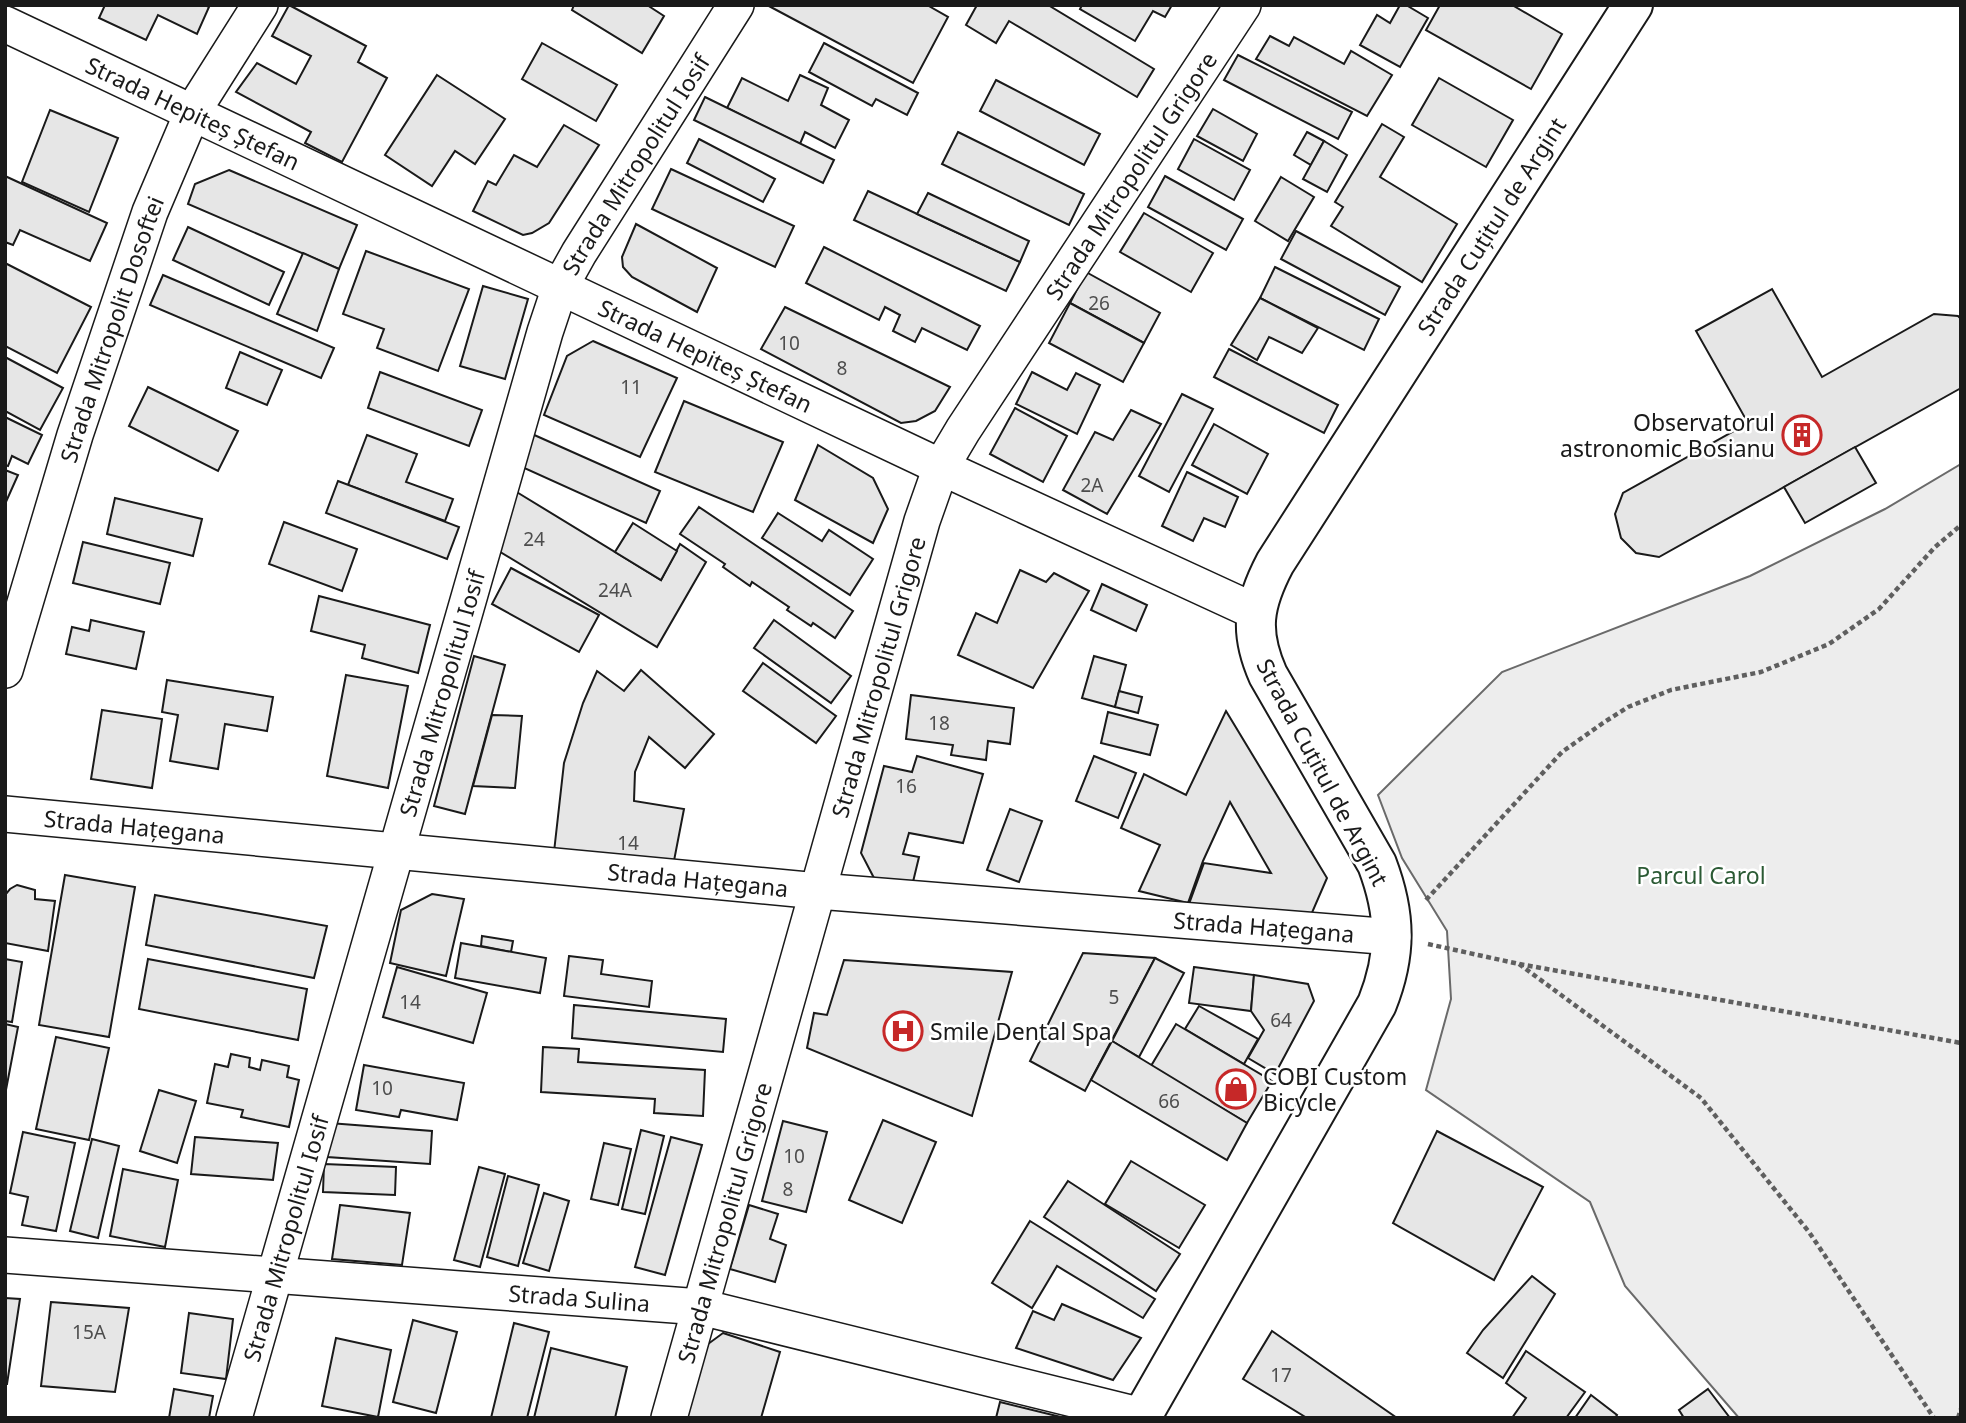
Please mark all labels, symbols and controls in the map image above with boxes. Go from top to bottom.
street label: Strada Mitropolitul Grigore [1037,45,1224,306]
street label: Strada Mitropolitul Iosif [554,47,717,281]
street label: Strada Hepiteș Ștefan [81,49,305,177]
street label: Strada Cuțitul de Argint [1409,111,1573,341]
street label: Strada Mitropolit Dosoftei [52,191,171,466]
house number: 26 [1088,290,1110,316]
street label: Strada Hepiteș Ștefan [593,291,818,420]
house number: 10 [778,330,800,356]
house number: 8 [837,355,847,381]
house number: 11 [620,374,642,400]
place label: Observatorul astronomic Bosianu [1560,406,1775,464]
building icon: Observatorul astronomic Bosianu [1781,414,1823,456]
house number: 2A [1080,472,1104,498]
house number: 24 [523,526,545,552]
street label: Strada Mitropolitul Grigore [823,533,933,821]
street label: Strada Mitropolitul Iosif [391,565,492,820]
house number: 24A [598,577,633,603]
street label: Strada Cuțitul de Argint [1249,653,1397,891]
house number: 18 [928,710,950,736]
house number: 16 [895,773,917,799]
street label: Strada Hațegana [43,802,226,851]
house number: 14 [617,830,639,856]
street label: Strada Hațegana [606,855,790,904]
park label: Parcul Carol [1636,859,1766,891]
street label: Strada Hațegana [1172,903,1356,950]
house number: 5 [1109,984,1119,1010]
house number: 14 [399,989,421,1015]
house number: 64 [1270,1007,1292,1033]
hospital icon: Smile Dental Spa [882,1010,924,1052]
place label: Smile Dental Spa [930,1015,1112,1047]
place label: COBI Custom Bicycle [1263,1060,1407,1118]
shop icon: COBI Custom Bicycle [1215,1068,1257,1110]
house number: 10 [371,1075,393,1101]
street label: Strada Mitropolitul Grigore [669,1078,779,1367]
house number: 66 [1158,1088,1180,1114]
street label: Strada Mitropolitul Iosif [235,1110,336,1365]
house number: 10 [783,1143,805,1169]
house number: 8 [783,1176,793,1202]
street label: Strada Sulina [507,1277,651,1319]
house number: 15A [72,1319,107,1345]
house number: 17 [1270,1362,1292,1388]

